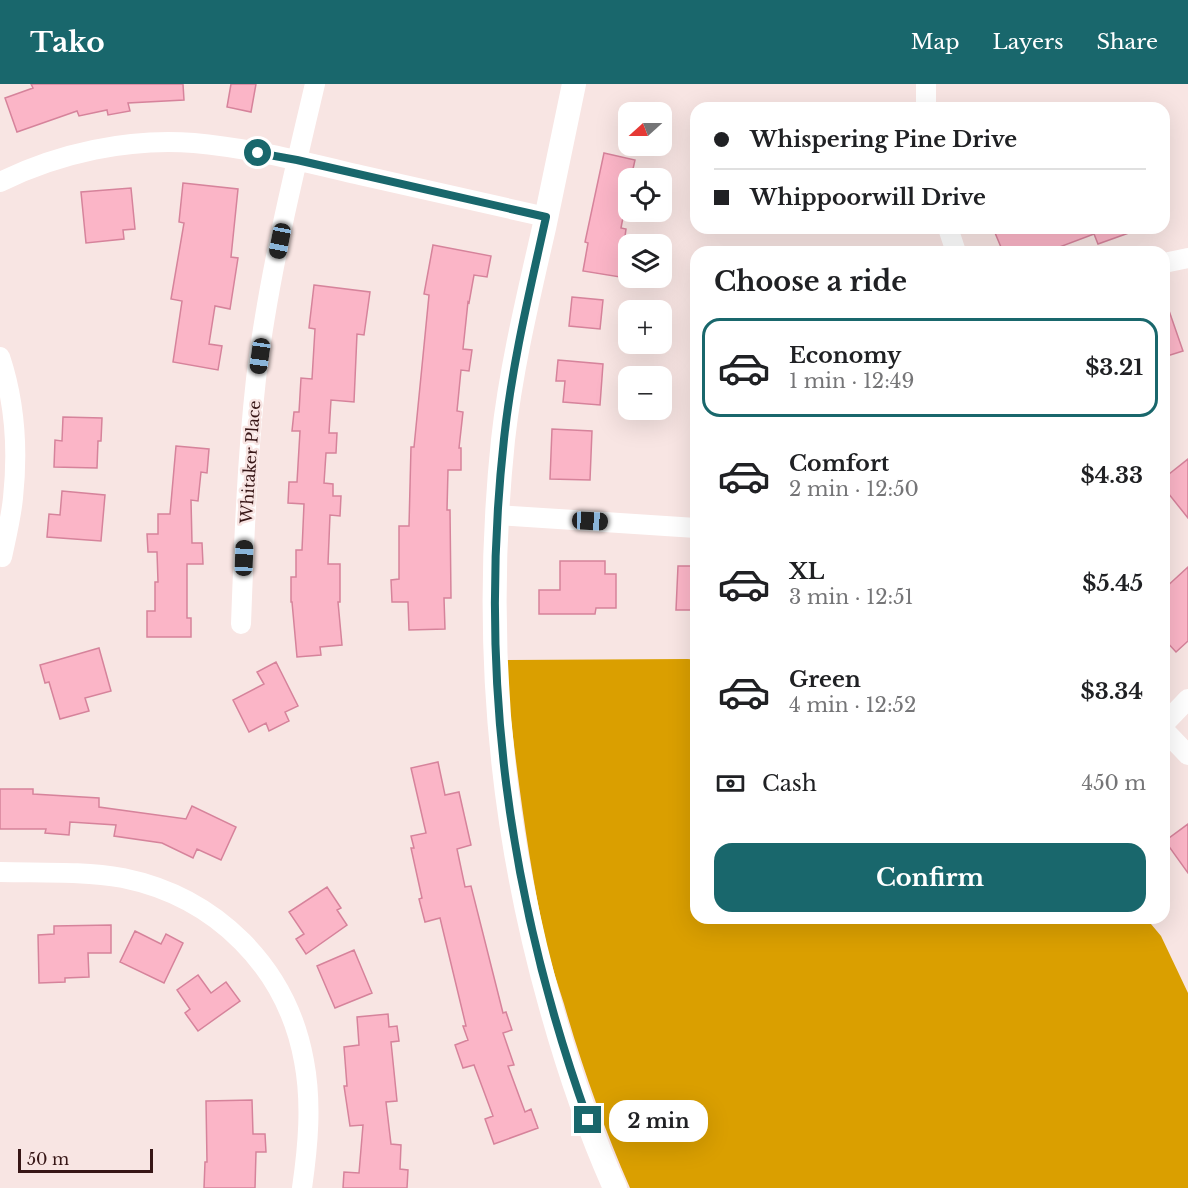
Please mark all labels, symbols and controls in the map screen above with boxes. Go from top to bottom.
text: Tako [30,25,105,60]
text: Map [911,29,960,55]
text: Layers [993,29,1064,55]
text: Share [1097,29,1158,55]
north arrow [618,102,672,156]
map controls [618,102,672,420]
text: Whispering Pine Drive [750,126,1017,153]
route start [244,139,271,166]
button: locate [618,168,672,222]
text: Whippoorwill Drive [750,184,986,211]
car [268,222,292,260]
button: layers [618,234,672,288]
text: Choose a ride [714,265,907,298]
button: + [618,300,672,354]
car [249,337,271,375]
icon: car [717,341,771,395]
text: Economy [789,342,901,369]
text: $3.21 [1085,354,1143,381]
button: − [618,366,672,420]
text: 1 min · 12:49 [789,369,914,393]
street label: Whitaker Place [236,400,264,525]
icon: car [717,449,771,503]
text: Comfort [789,450,889,477]
text: $4.33 [1080,462,1143,489]
text: 2 min · 12:50 [789,477,919,501]
car [572,511,608,531]
car [234,540,254,576]
icon: car [717,557,771,611]
text: XL [789,558,824,585]
text: $5.45 [1082,570,1143,597]
text: 3 min · 12:51 [789,585,914,609]
icon: car [717,665,771,719]
text: Green [789,666,861,693]
text: $3.34 [1080,678,1143,705]
text: 4 min · 12:52 [789,693,916,717]
icon: cash [714,767,747,800]
text: Cash [762,770,817,797]
text: 450 m [1081,771,1146,795]
button: Confirm [714,843,1146,912]
callout: 2 min [609,1099,708,1141]
route end [574,1106,601,1133]
text: 2 min [627,1109,690,1133]
scale bar [18,1146,153,1174]
text: 50 m [27,1149,69,1169]

